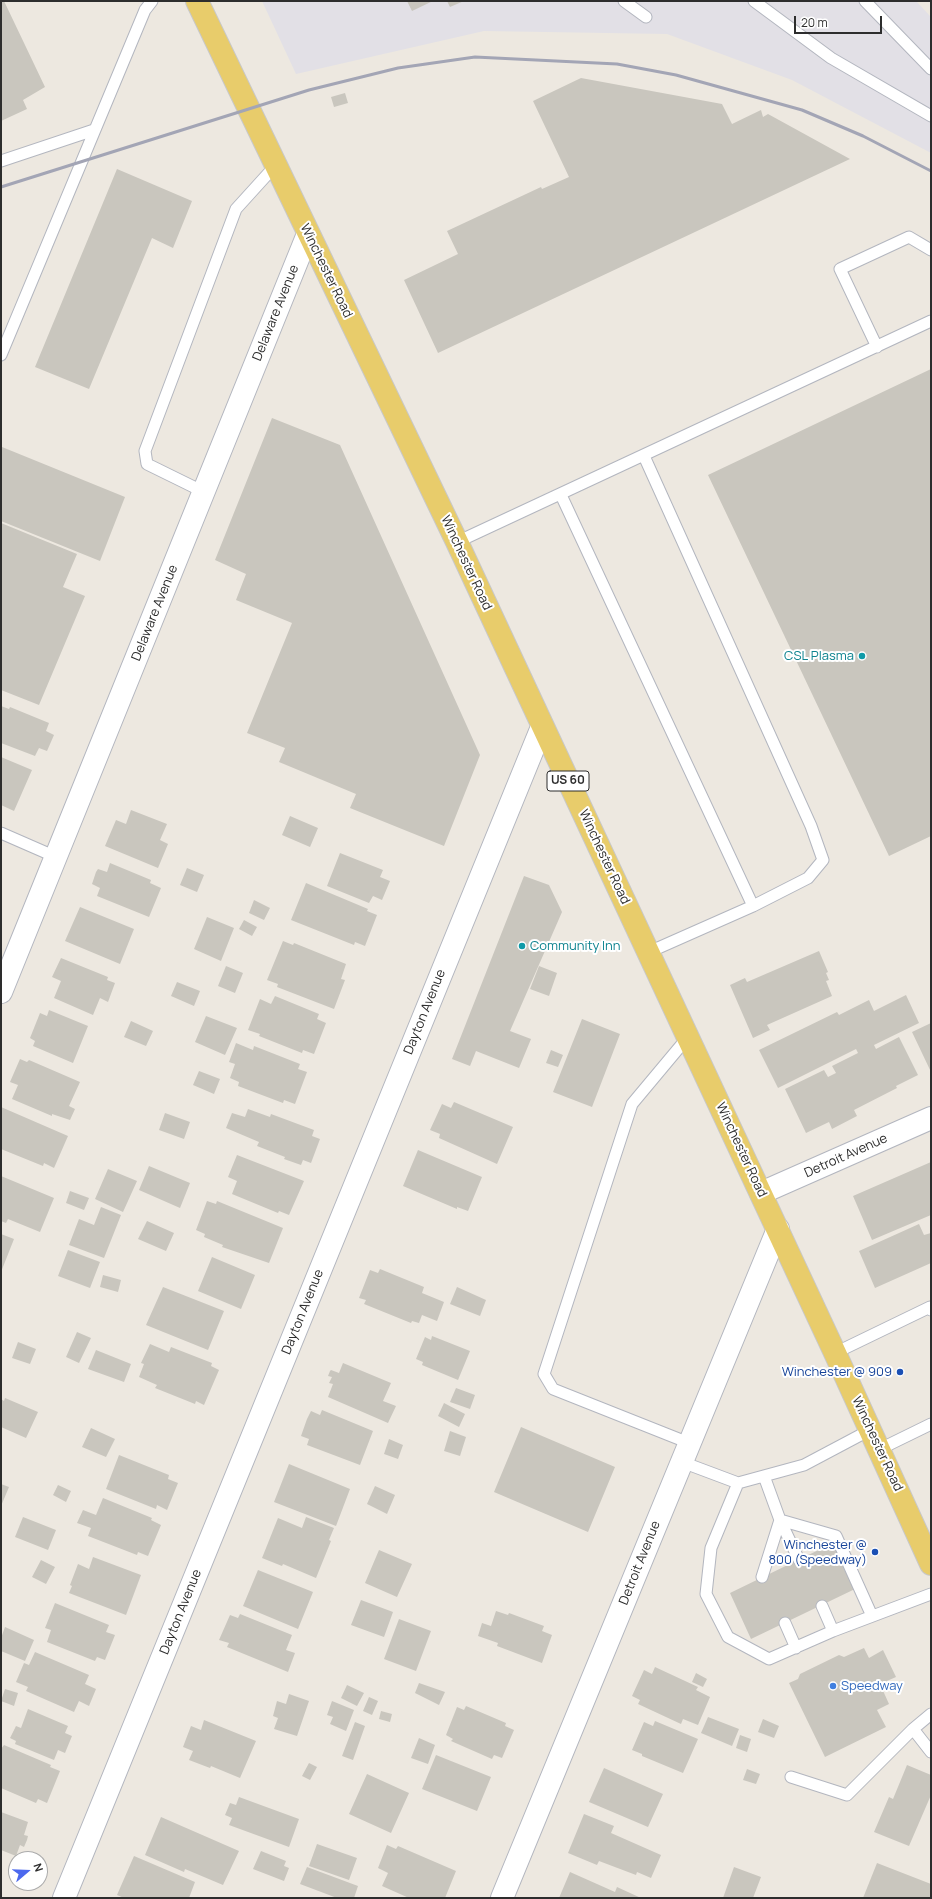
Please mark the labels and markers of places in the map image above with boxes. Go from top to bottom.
place label: CSL Plasma [784,648,854,664]
marker: CSL Plasma [857,651,867,661]
place label: Community Inn [530,938,620,954]
marker: Community Inn [517,941,527,951]
place label: Winchester @ 909 [782,1364,892,1380]
marker: Winchester @ 909 [895,1367,905,1377]
place label: Winchester @ 800 (Speedway) [769,1537,867,1568]
marker: Winchester @ 800 (Speedway) [870,1547,880,1557]
place label: Speedway [841,1678,903,1694]
marker: Speedway [828,1681,838,1691]

